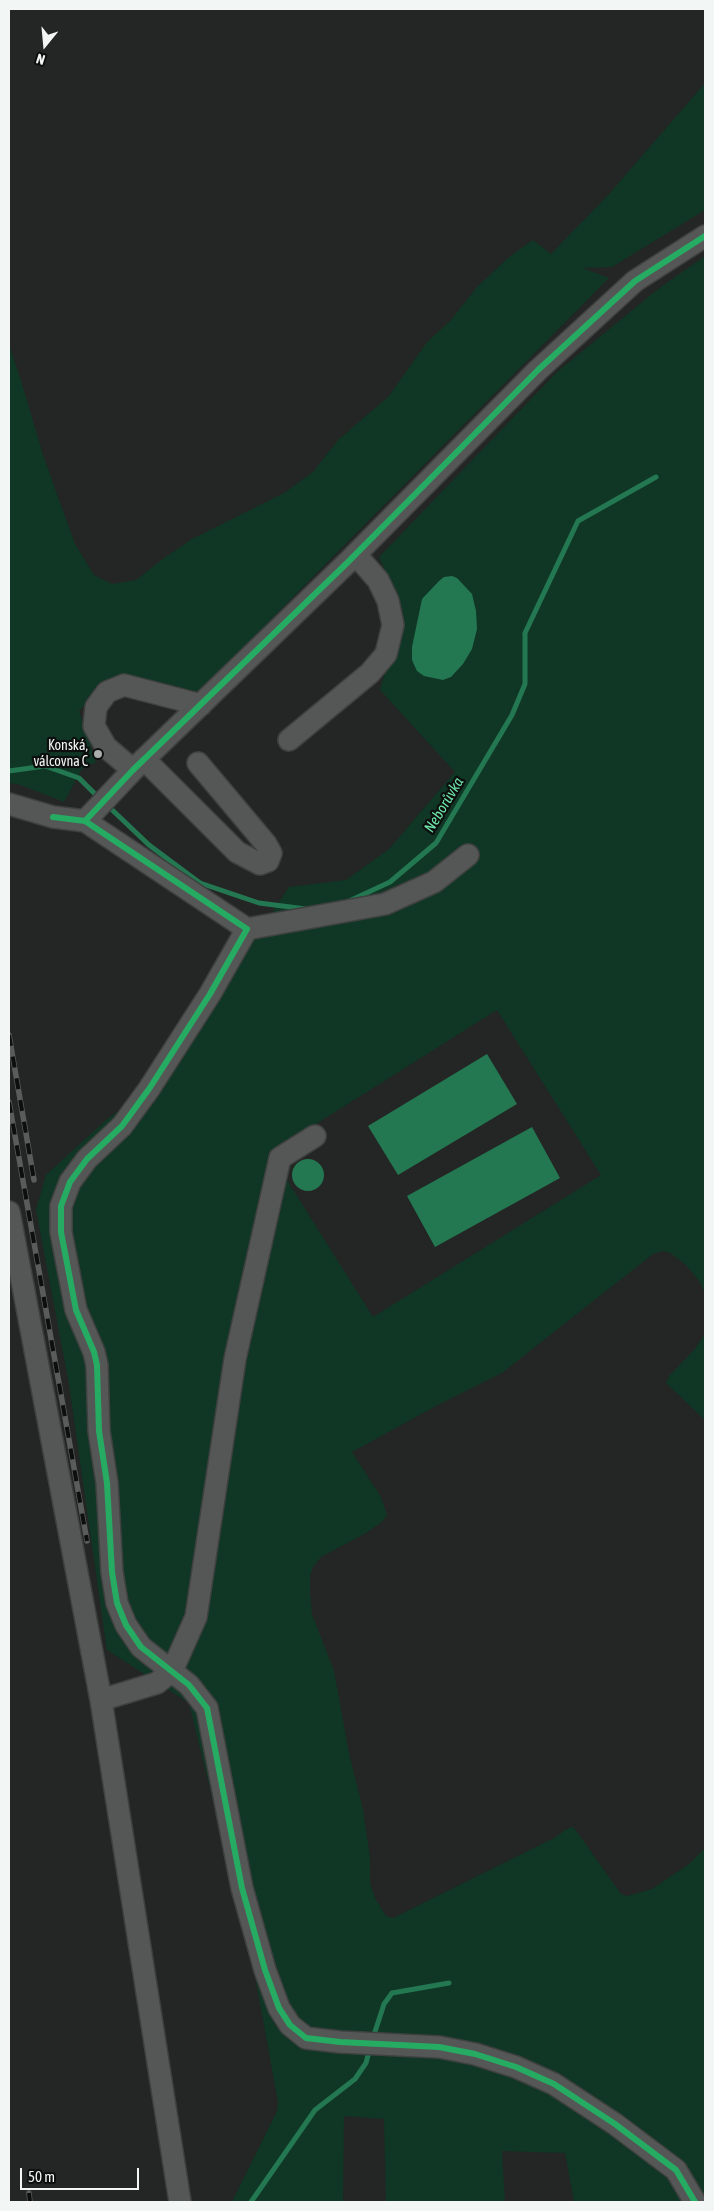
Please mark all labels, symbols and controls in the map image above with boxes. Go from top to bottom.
north arrow [20,20,70,70]
text: N [34,50,47,68]
place label: Konská, válcovna C [33,738,88,770]
marker: Konská, válcovna C [92,748,104,760]
water label: Neborůvka [421,774,467,836]
scale bar [22,2158,141,2190]
text: 50 m [28,2168,55,2185]

